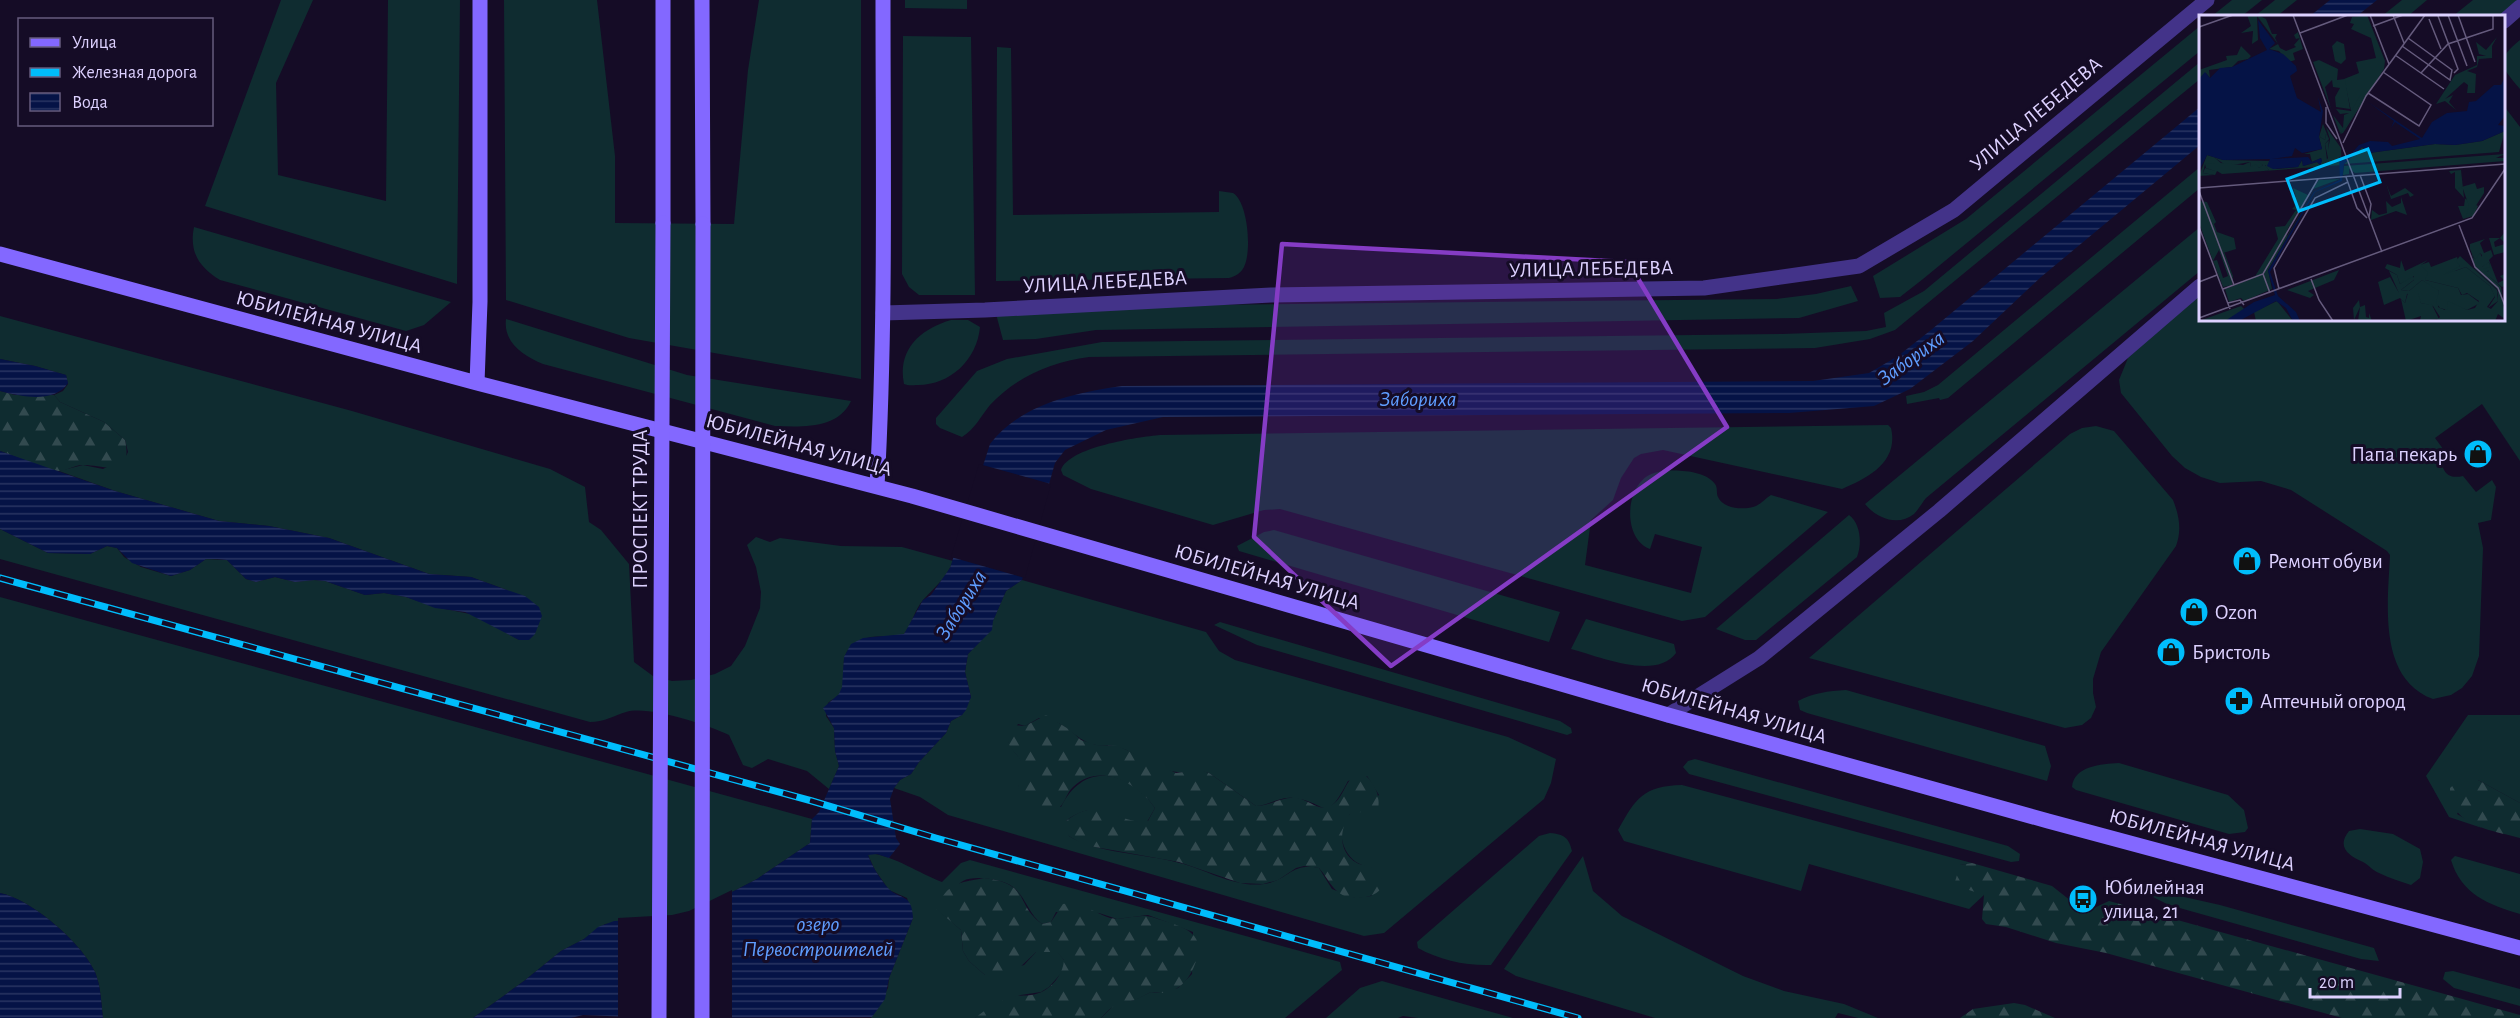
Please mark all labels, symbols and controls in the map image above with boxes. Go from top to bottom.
inset map [2199,15,2505,321]
legend [18,18,213,126]
text: Улица [72,34,117,52]
street label: УЛИЦА ЛЕБЕДЕВА [1966,53,2106,175]
text: Железная дорога [72,64,197,82]
text: Вода [72,94,108,112]
street label: УЛИЦА ЛЕБЕДЕВА [1509,257,1673,281]
street label: УЛИЦА ЛЕБЕДЕВА [1022,267,1188,297]
street label: ЮБИЛЕЙНАЯ УЛИЦА [234,286,425,357]
water label: Забориха [1873,326,1949,390]
water label: Забориха [1380,388,1456,411]
street label: ЮБИЛЕЙНАЯ УЛИЦА [704,409,895,480]
street label: ПРОСПЕКТ ТРУДА [630,429,651,589]
shop icon: Папа пекарь [2462,438,2494,470]
place label: Папа пекарь [2351,444,2457,465]
street label: ЮБИЛЕЙНАЯ УЛИЦА [1172,540,1362,614]
shop icon: Ремонт обуви [2231,545,2263,577]
place label: Ремонт обуви [2268,551,2383,572]
water label: Забориха [931,567,992,644]
shop icon: Ozon [2178,596,2210,628]
place label: Ozon [2215,602,2258,623]
shop icon: Бристоль [2155,636,2187,668]
place label: Бристоль [2192,642,2270,663]
street label: ЮБИЛЕЙНАЯ УЛИЦА [1639,674,1829,748]
pharmacy icon: Аптечный огород [2223,685,2255,717]
place label: Аптечный огород [2260,691,2406,712]
street label: ЮБИЛЕЙНАЯ УЛИЦА [2107,804,2298,875]
place label: Юбилейная улица, 21 [2103,877,2205,922]
bus stop icon: Юбилейная улица, 21 [2067,883,2099,915]
water label: озеро Первостроителей [743,913,893,961]
scale bar [2310,961,2400,999]
text: 20 m [2319,974,2354,992]

